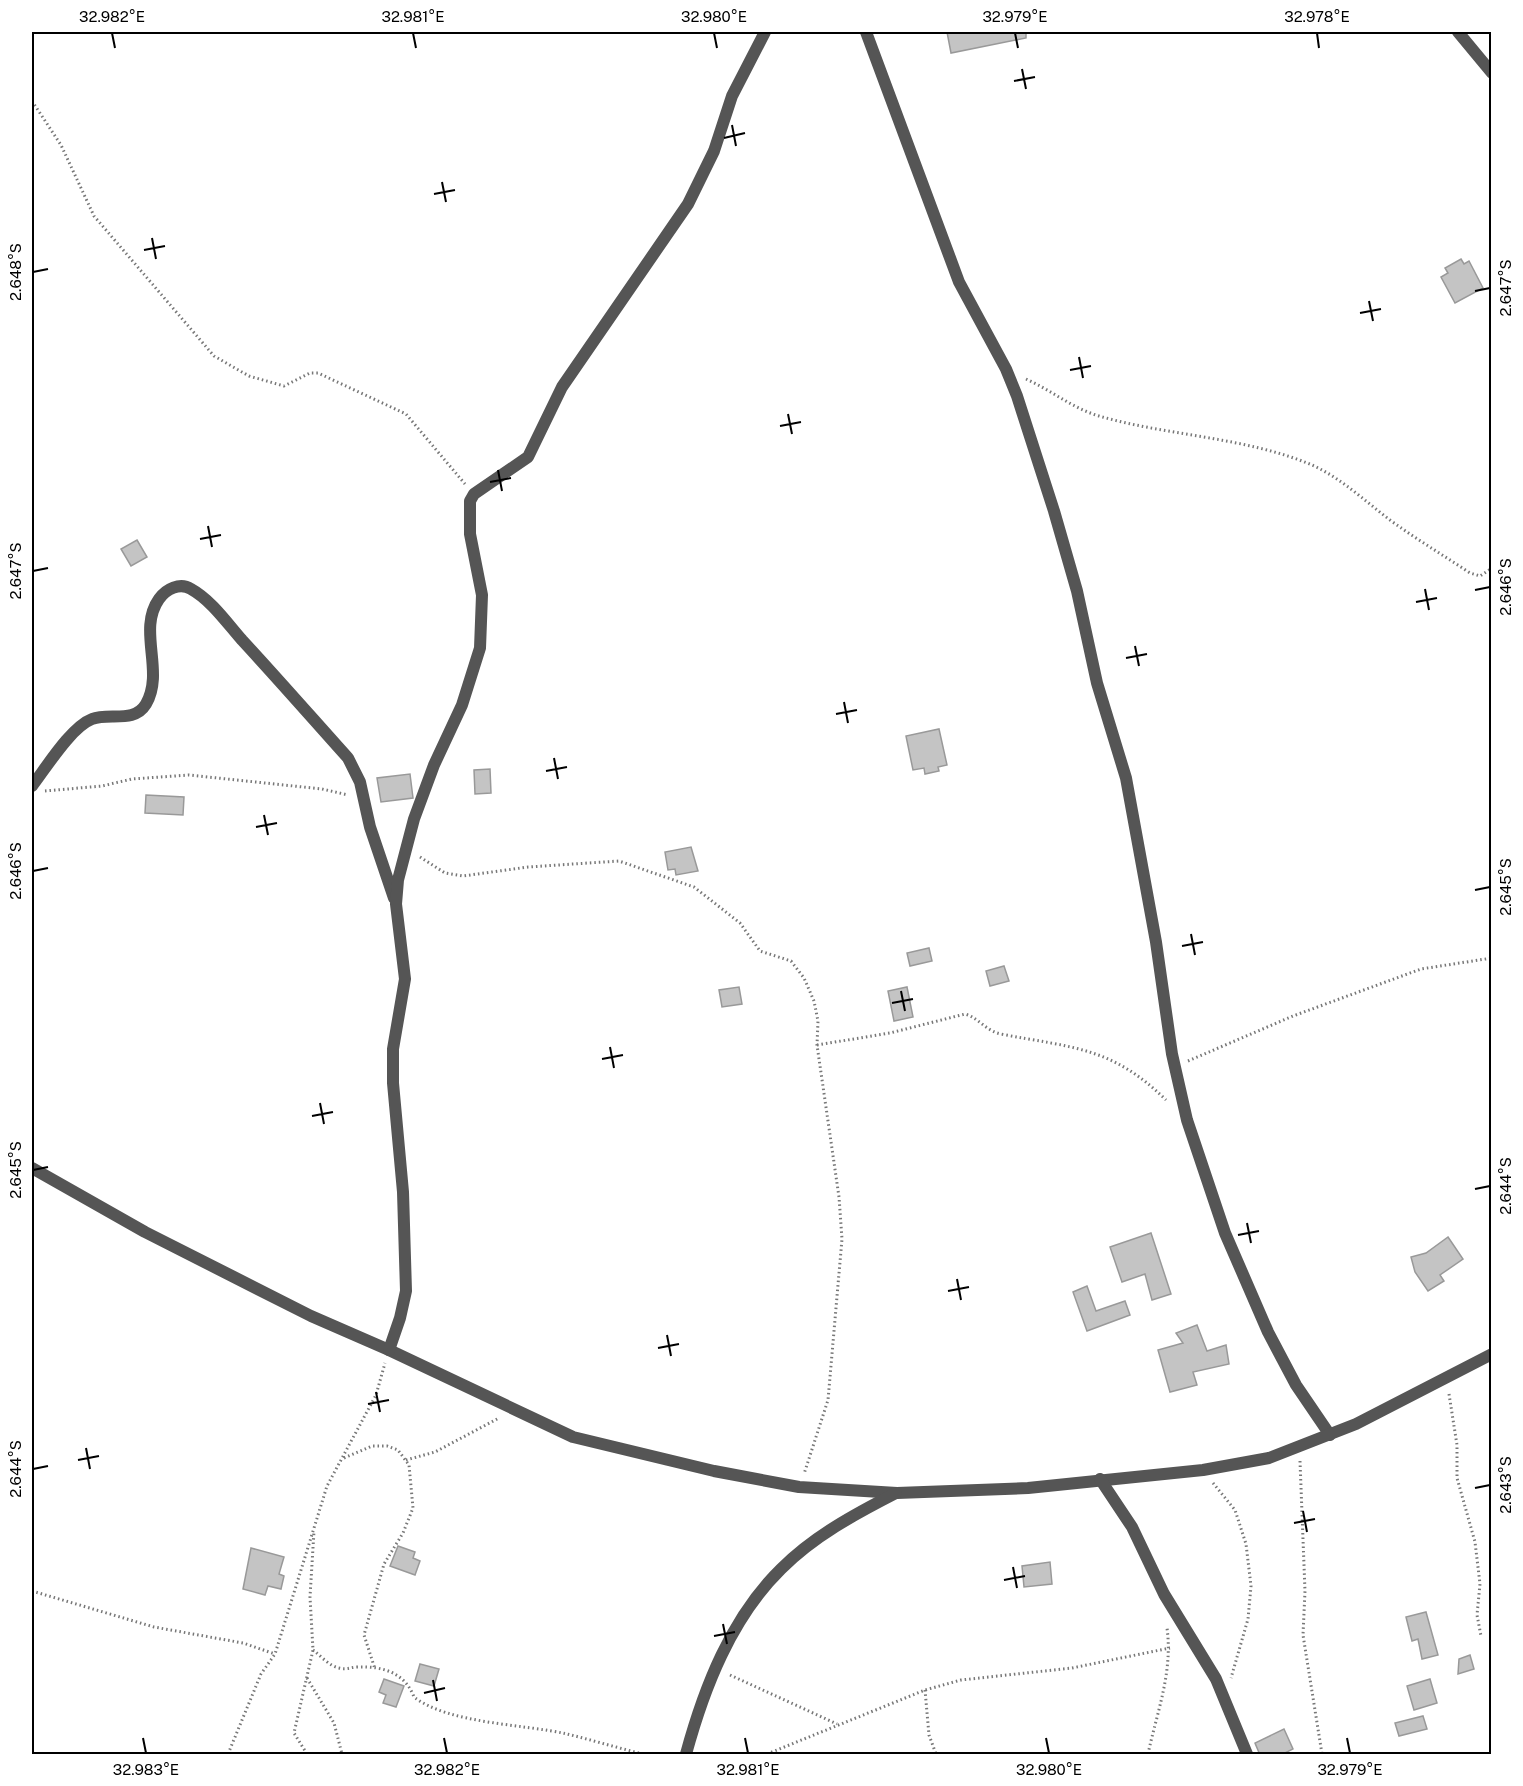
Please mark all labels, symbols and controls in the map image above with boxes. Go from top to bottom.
text: 32.982°E [79,8,145,25]
text: 32.981°E [381,8,445,25]
text: 32.980°E [681,8,747,25]
text: 32.979°E [982,8,1048,25]
text: 32.978°E [1284,8,1350,25]
text: 2.648°S [7,243,24,301]
text: 2.647°S [1497,259,1514,317]
text: 2.647°S [7,542,24,600]
text: 2.646°S [1497,558,1514,616]
text: 2.646°S [7,842,24,900]
text: 2.645°S [1497,858,1514,916]
text: 2.645°S [7,1141,24,1199]
text: 2.644°S [1497,1157,1514,1215]
text: 2.644°S [7,1440,24,1498]
text: 2.643°S [1497,1456,1514,1514]
text: 32.983°E [113,1761,179,1778]
text: 32.982°E [414,1761,480,1778]
text: 32.981°E [716,1761,780,1778]
text: 32.980°E [1016,1761,1082,1778]
text: 32.979°E [1317,1761,1383,1778]

